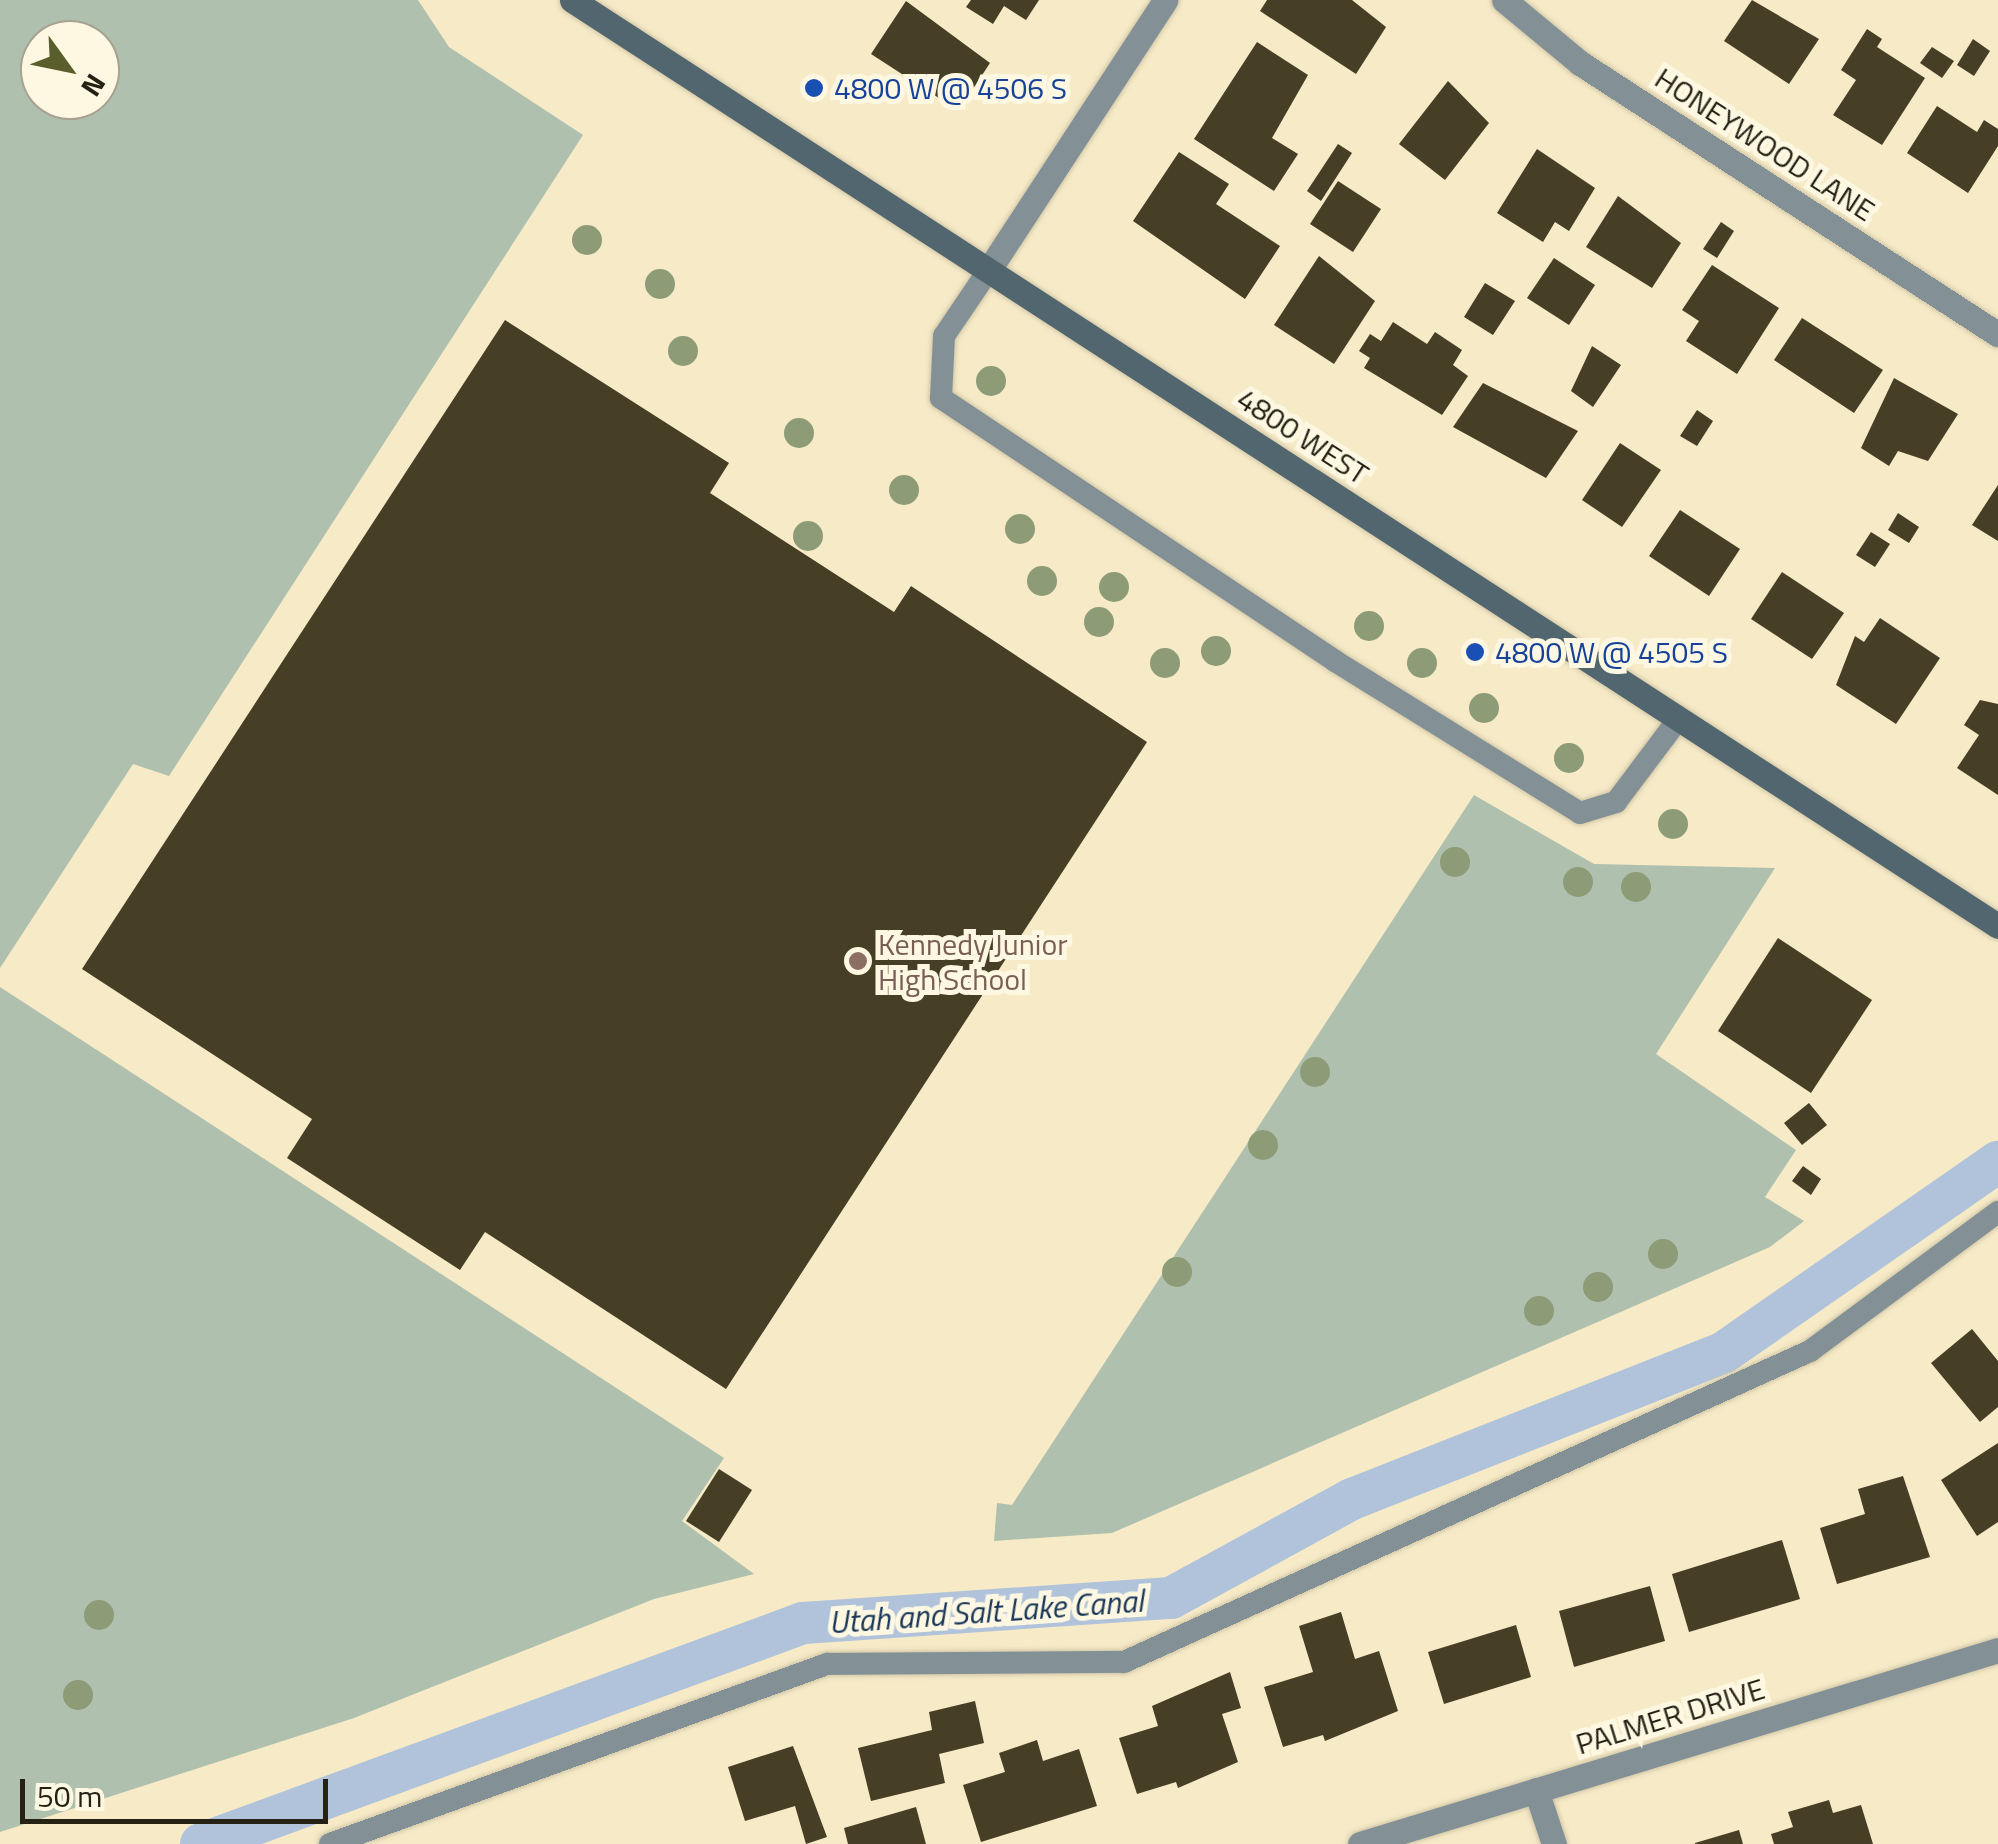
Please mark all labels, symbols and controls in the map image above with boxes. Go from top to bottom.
north arrow [20,20,120,120]
street label: HONEYWOOD LANE [1649,60,1881,228]
text: N [71,66,117,105]
place label: 4800 W @ 4506 S [834,70,1067,106]
marker: 4800 W @ 4506 S [803,77,825,99]
street label: 4800 WEST [1231,380,1375,492]
place label: 4800 W @ 4505 S [1495,634,1728,670]
marker: 4800 W @ 4505 S [1464,641,1486,663]
place label: Kennedy Junior High School [878,926,1068,996]
marker: Kennedy Junior High School [847,950,869,972]
water label: Utah and Salt Lake Canal [828,1581,1144,1641]
street label: PALMER DRIVE [1571,1670,1769,1762]
scale bar [25,1759,332,1821]
text: 50 m [37,1773,102,1819]

